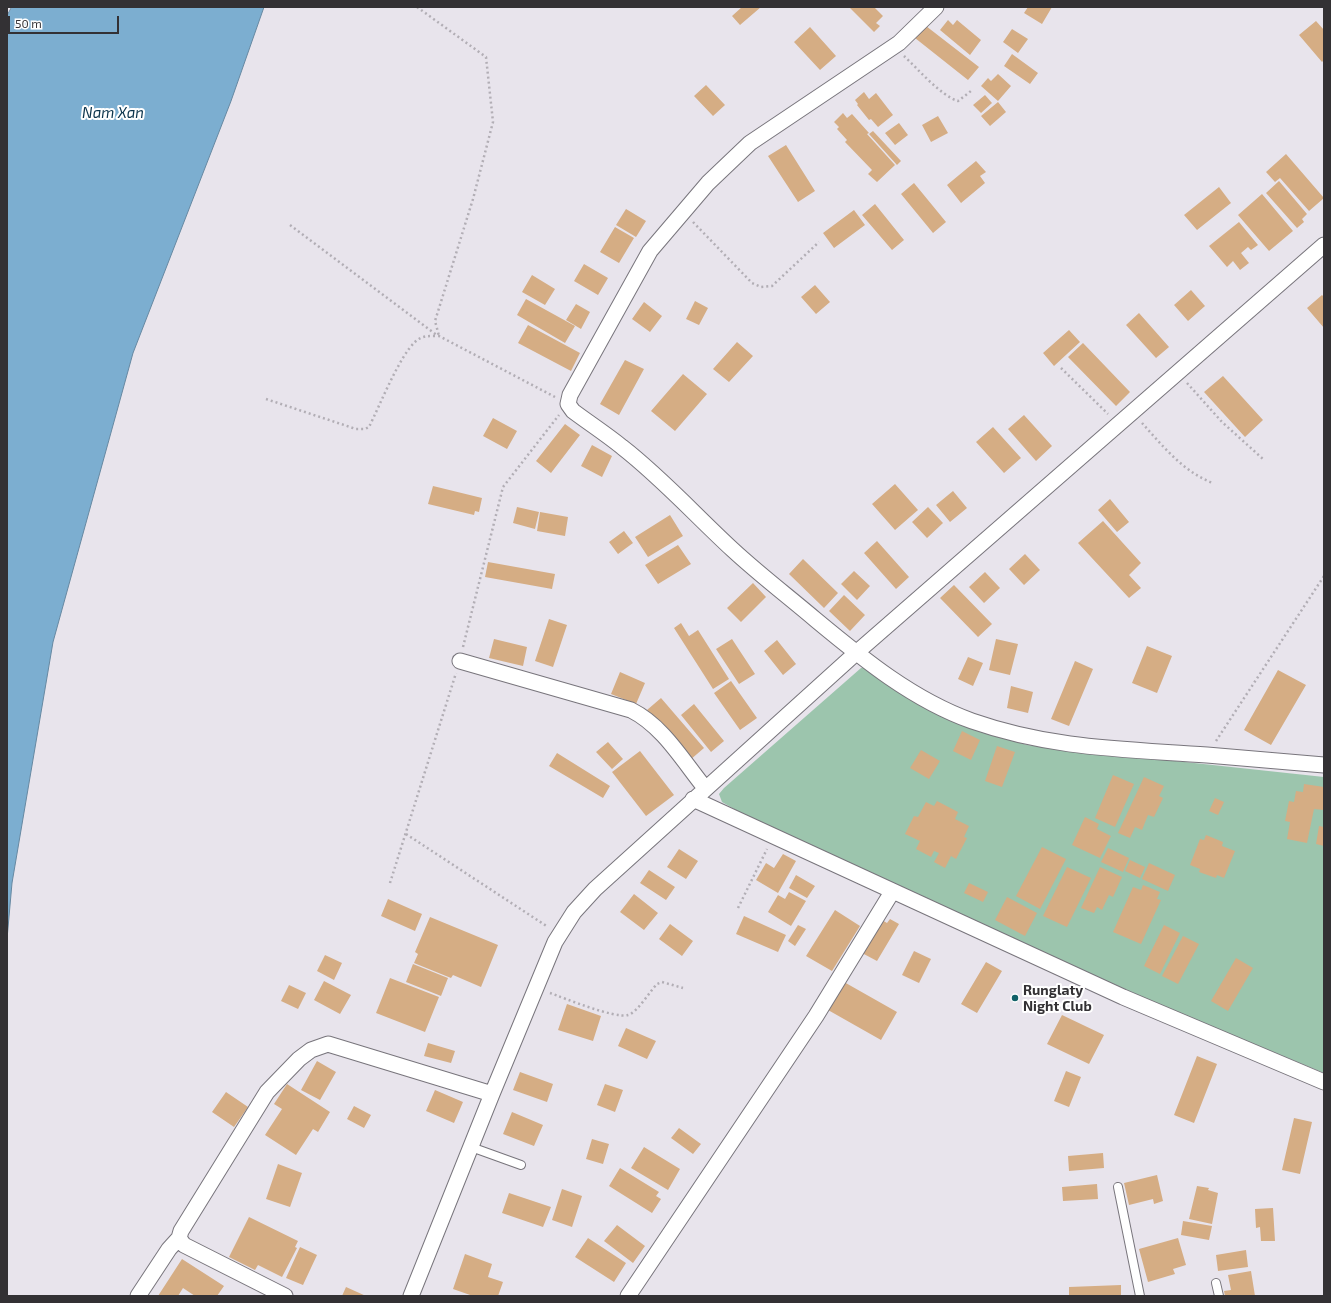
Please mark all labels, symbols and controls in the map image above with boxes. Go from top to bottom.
scale bar [10,8,121,34]
text: 50 m [15,16,42,30]
water label: Nam Xan [82,104,144,122]
place label: Runglaty Night Club [1023,982,1092,1014]
marker: Runglaty Night Club [1010,993,1020,1003]

